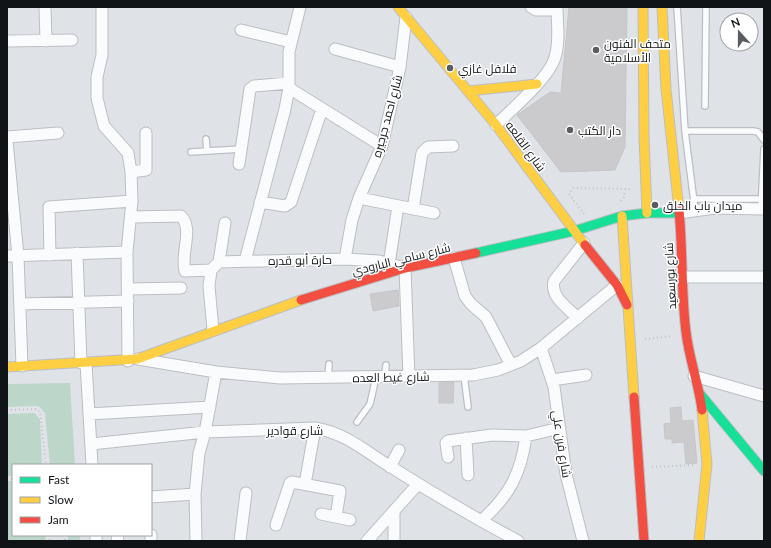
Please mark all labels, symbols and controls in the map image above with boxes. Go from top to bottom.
north arrow [719,12,759,52]
text: N [729,15,742,30]
place label: متحف الفنون الأسلامية [604,36,671,65]
marker: متحف الفنون الأسلامية [591,45,601,55]
place label: فلافل غازي [458,61,517,79]
marker: فلافل غازي [445,63,455,73]
street label: شارع احمد جرجيره [369,73,406,159]
street label: شارع القلعه [502,118,549,175]
place label: دار الكتب [578,123,621,138]
marker: دار الكتب [565,125,575,135]
place label: ميدان باب الخلق [663,198,742,213]
marker: ميدان باب الخلق [650,200,660,210]
street label: شارع سامي البارودي [350,239,453,281]
street label: شارع بورسعيد [661,242,680,310]
street label: حارة أبو قدره [268,252,332,268]
street label: شارع غيط العده [352,369,430,386]
street label: شارع فرن علي [546,409,575,479]
street label: شارع قوادير [266,423,323,439]
legend [12,464,152,536]
text: Fast [48,472,70,487]
text: Slow [48,492,74,507]
text: Jam [48,512,69,527]

